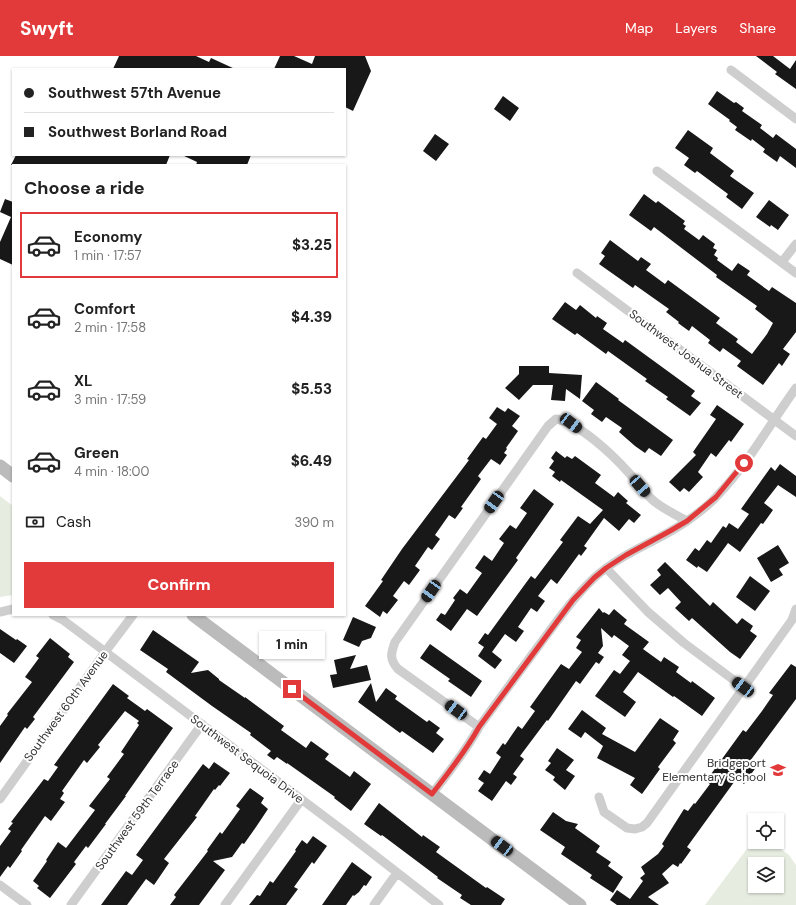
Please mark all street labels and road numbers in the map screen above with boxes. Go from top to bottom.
street label: Southwest Joshua Street [626,306,746,402]
street label: Southwest 60th Avenue [20,647,112,765]
street label: Southwest Sequoia Drive [187,711,307,807]
street label: Southwest 59th Terrace [91,756,183,873]

